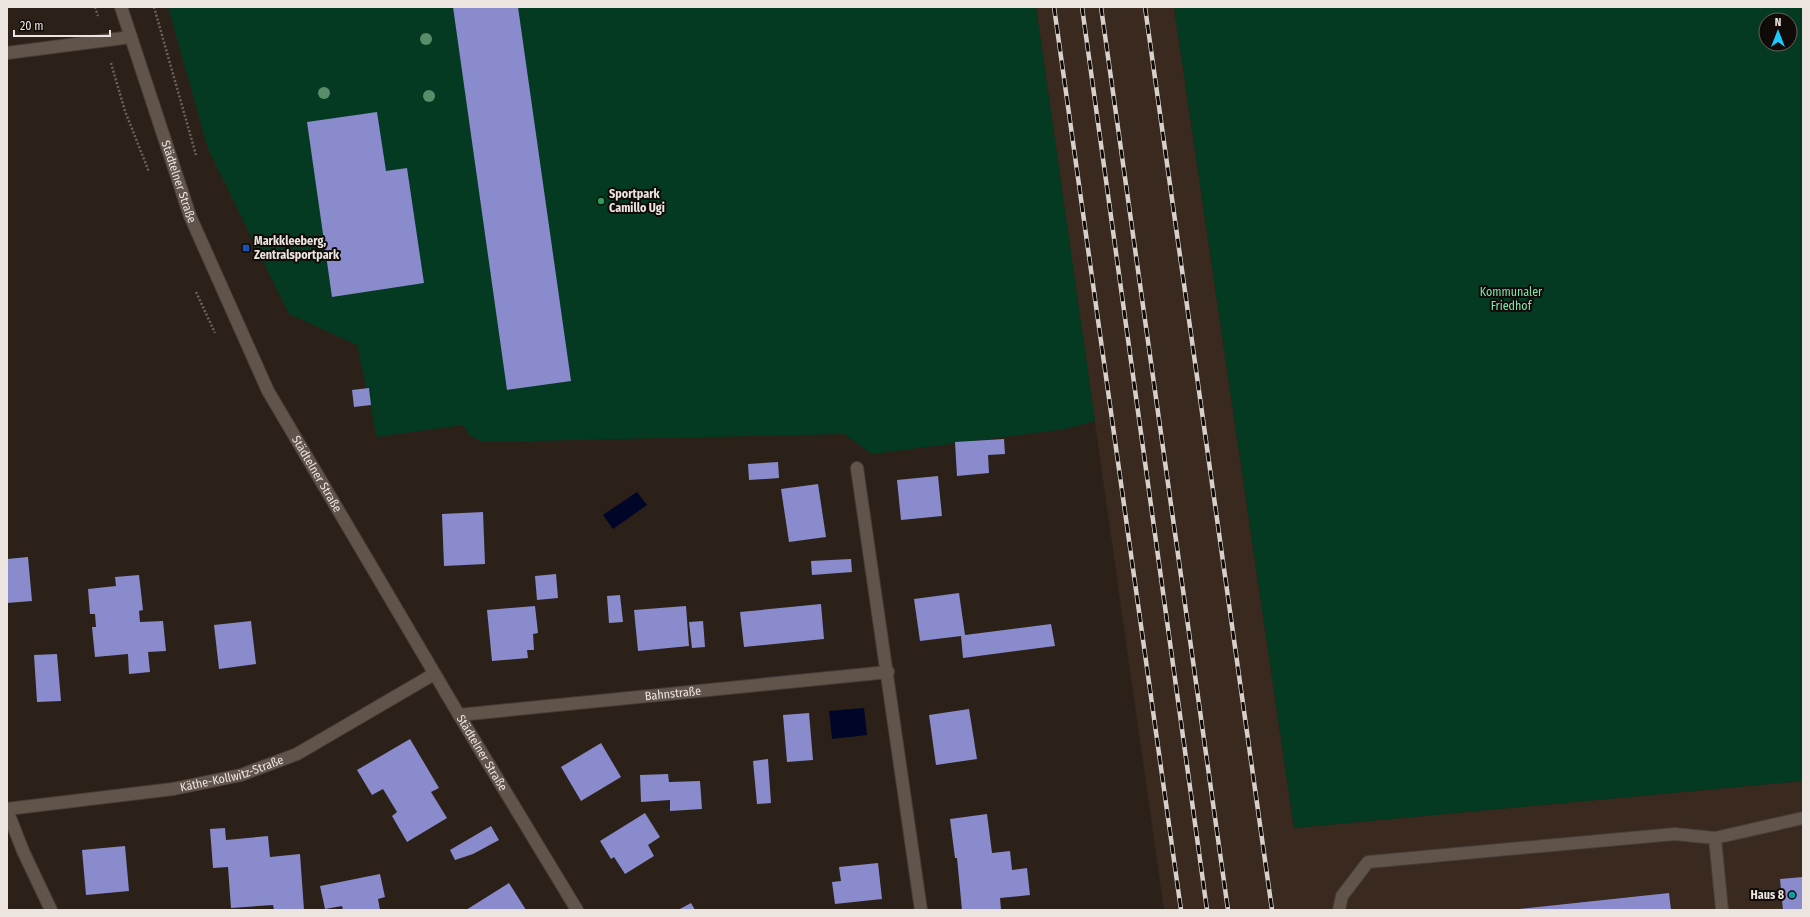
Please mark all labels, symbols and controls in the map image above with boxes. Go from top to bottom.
scale bar [14,12,110,38]
north arrow [1758,12,1798,52]
text: N [1775,16,1781,29]
text: 20 m [20,19,44,33]
street label: Städtelner Straße [159,139,199,225]
place label: Sportpark Camillo Ugi [609,187,665,215]
marker: Sportpark Camillo Ugi [596,196,606,206]
place label: Markkleeberg, Zentralsportpark [254,234,340,262]
marker: Markkleeberg, Zentralsportpark [241,243,251,253]
park label: Kommunaler Friedhof [1480,285,1543,313]
street label: Städtelner Straße [289,433,345,515]
street label: Bahnstraße [644,684,702,703]
street label: Städtelner Straße [454,712,510,793]
street label: Käthe-Kollwitz-Straße [179,753,285,794]
place label: Haus 8 [1750,888,1785,902]
marker: Haus 8 [1787,890,1797,900]

